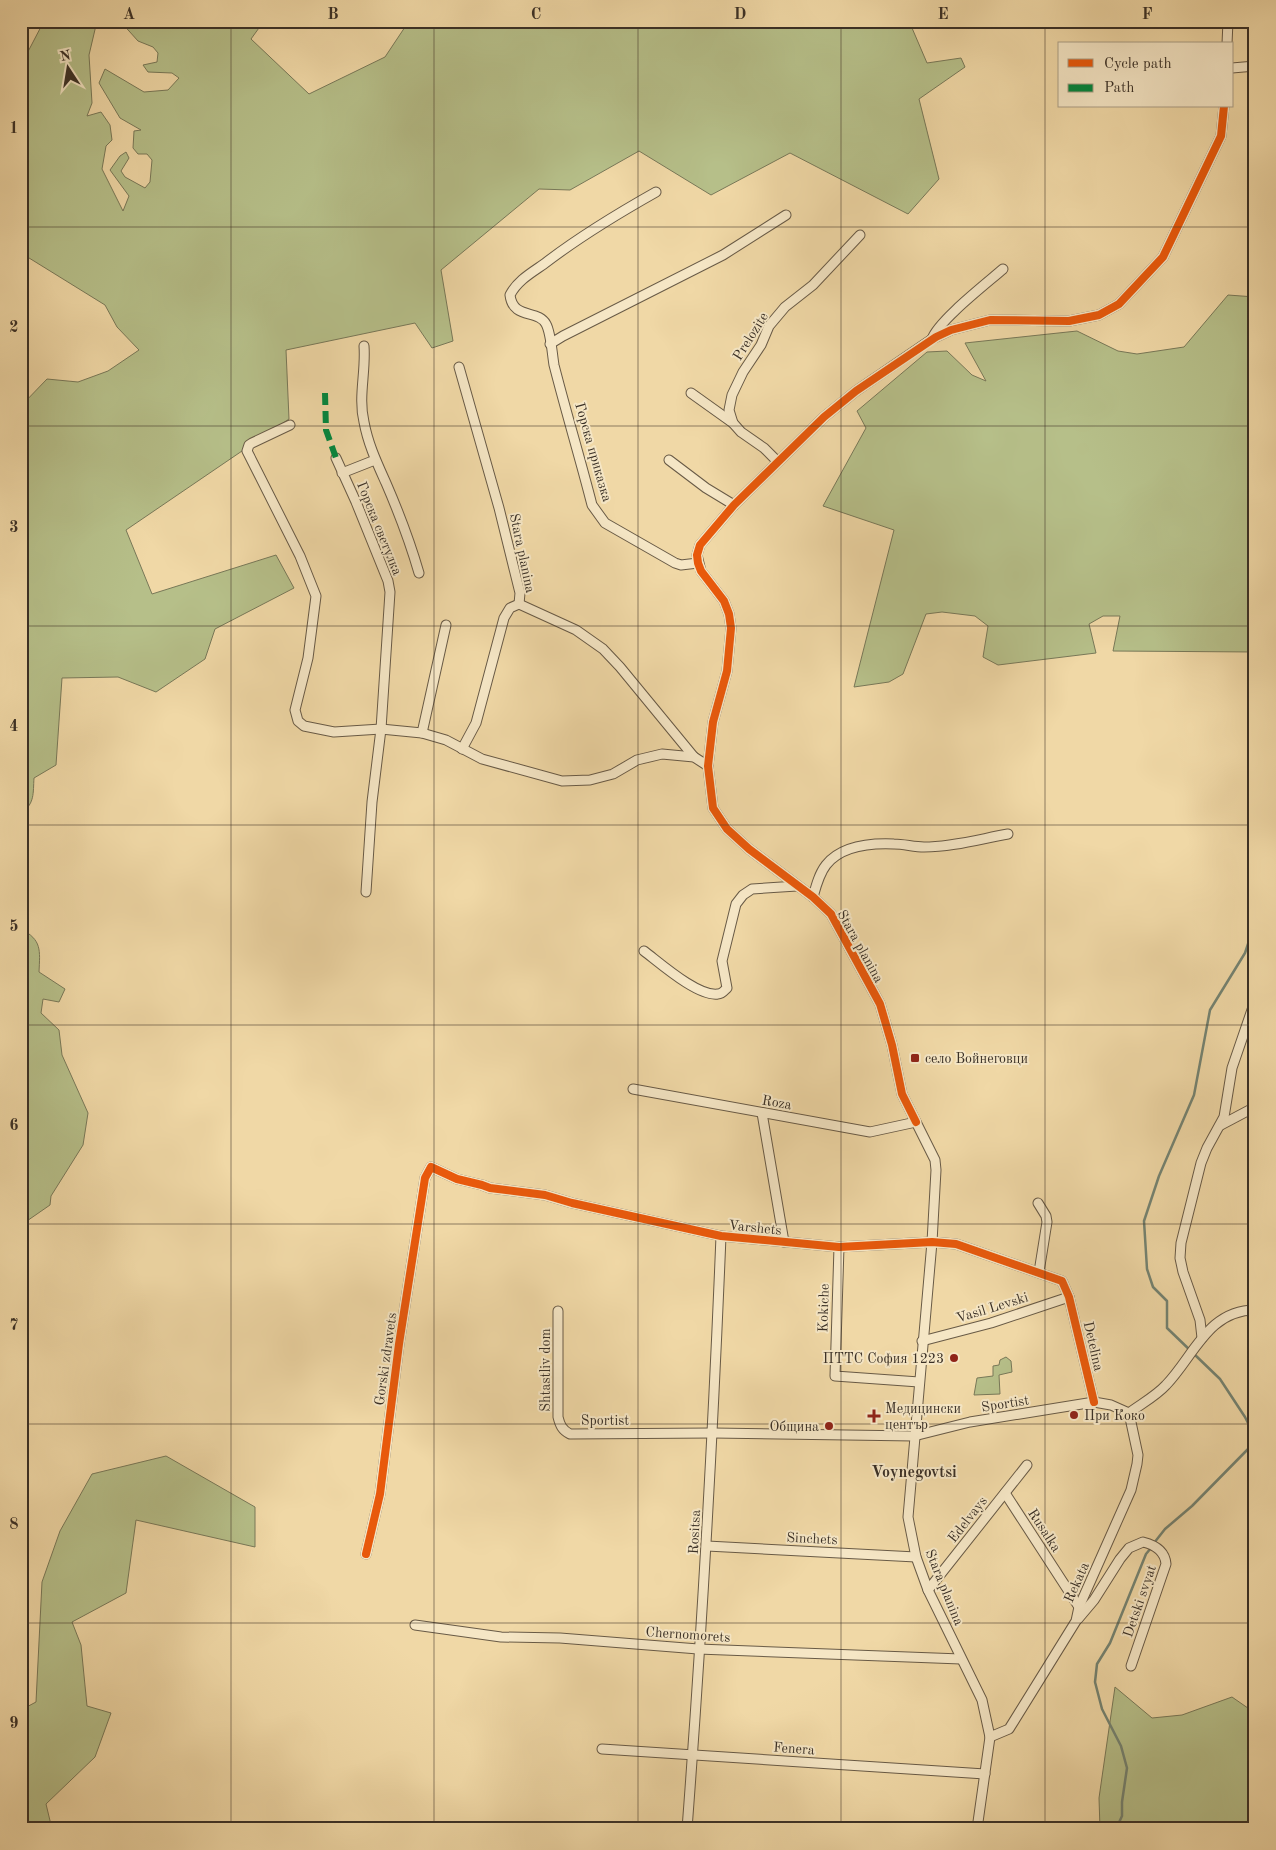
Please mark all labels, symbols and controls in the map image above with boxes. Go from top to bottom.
text: A [123,7,135,23]
text: B [327,7,339,23]
text: C [531,7,541,23]
text: D [734,7,746,23]
text: E [937,7,949,23]
text: F [1142,7,1153,23]
north arrow [42,42,92,92]
legend [1058,42,1234,108]
text: N [59,48,72,64]
text: Cycle path [1104,57,1172,72]
text: Path [1104,81,1134,96]
text: 1 [9,121,19,137]
street label: Prelozite [731,310,771,363]
text: 2 [9,320,19,336]
street label: Горска приказка [572,401,614,504]
street label: Горска светулка [354,480,404,577]
street label: Stara planina [507,512,537,594]
text: 3 [9,520,19,536]
text: 4 [9,719,19,735]
street label: Stara planina [834,908,886,985]
text: 5 [9,919,19,935]
marker: село Войнеговци [909,1052,921,1064]
place label: село Войнеговци [925,1052,1028,1066]
street label: Roza [761,1093,793,1113]
text: 6 [9,1118,19,1134]
street label: Varshets [728,1218,782,1238]
street label: Kokiche [816,1283,832,1333]
street label: Vasil Levski [955,1290,1030,1326]
street label: Gorski zdravets [373,1312,399,1406]
text: 7 [9,1318,19,1334]
street label: Detelina [1080,1320,1106,1373]
street label: Shtastliv dom [539,1328,553,1412]
place label: ПТТС София 1223 [823,1352,944,1367]
marker: ПТТС София 1223 [948,1352,960,1364]
street label: Sportist [980,1393,1030,1415]
place label: Медицински център [885,1402,961,1432]
marker: Медицински център [867,1409,881,1423]
marker: При Коко [1068,1409,1080,1421]
place label: При Коко [1084,1409,1145,1423]
street label: Sportist [581,1414,629,1428]
place label: Община [769,1420,819,1434]
marker: Община [823,1420,835,1432]
district label: Voynegovtsi [871,1465,957,1481]
street label: Edelvays [946,1494,990,1545]
street label: Rusalka [1025,1506,1063,1555]
street label: Rositsa [687,1509,703,1555]
text: 8 [9,1517,19,1533]
street label: Sinchets [786,1531,838,1547]
street label: Stara planina [922,1547,966,1628]
street label: Rekata [1062,1560,1092,1605]
street label: Detski svyat [1121,1563,1159,1639]
street label: Chernomorets [645,1625,731,1645]
text: 9 [9,1716,19,1732]
street label: Fenera [773,1741,815,1757]

